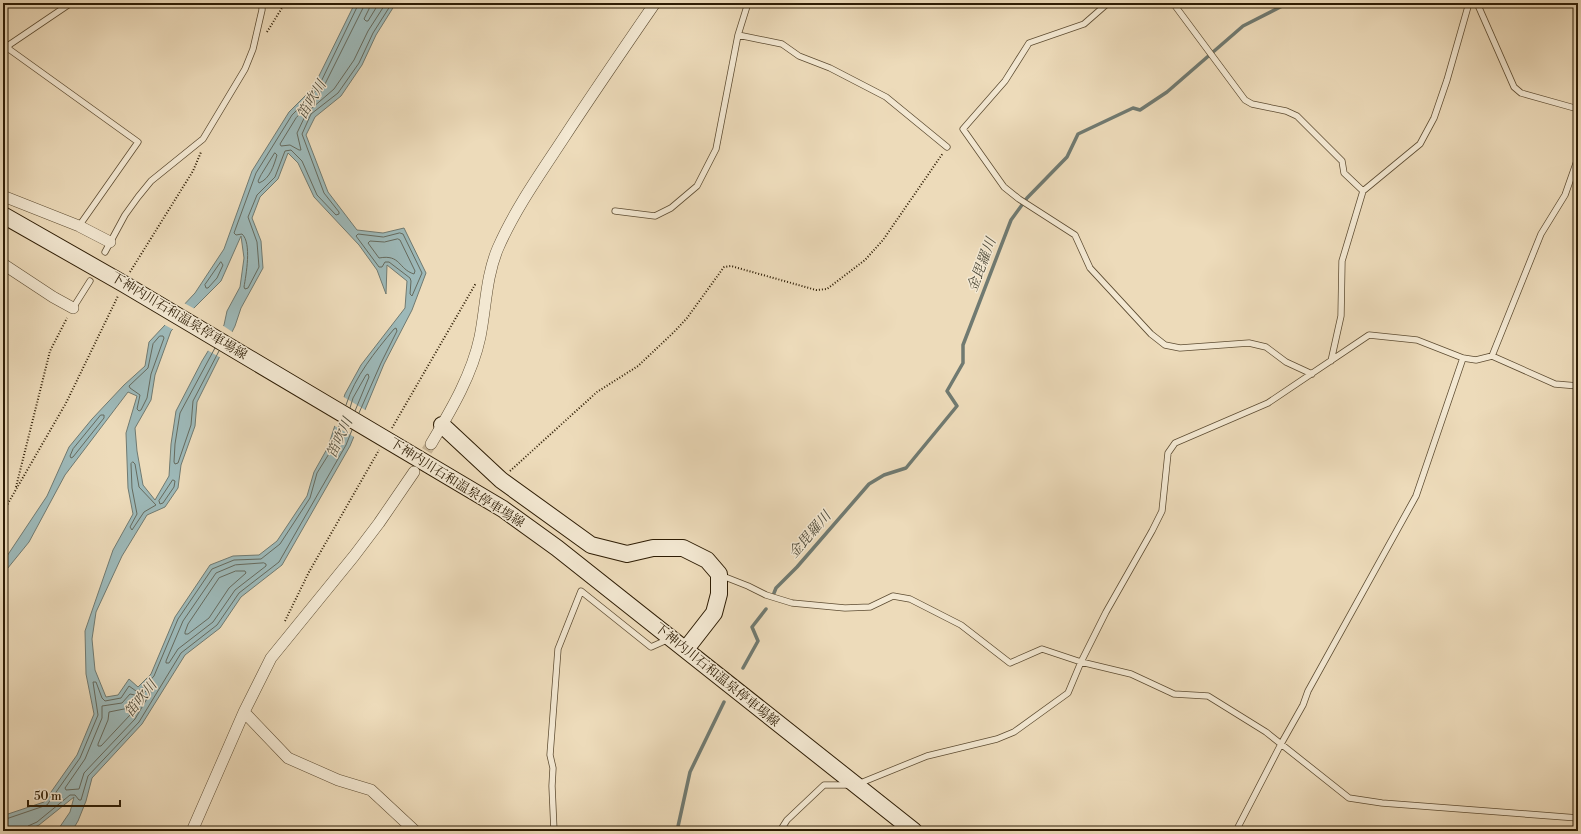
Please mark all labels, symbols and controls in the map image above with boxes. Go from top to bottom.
water label: 笛吹川 [293,76,332,123]
water label: 金毘羅川 [964,234,1001,294]
street label: 下神内川石和温泉停車場線 [108,269,250,363]
water label: 笛吹川 [323,413,358,461]
street label: 下神内川石和温泉停車場線 [387,435,527,531]
water label: 金毘羅川 [785,506,836,562]
street label: 下神内川石和温泉停車場線 [651,620,783,730]
water label: 笛吹川 [121,675,162,721]
scale bar [28,782,120,808]
text: 50 m [34,789,62,804]

